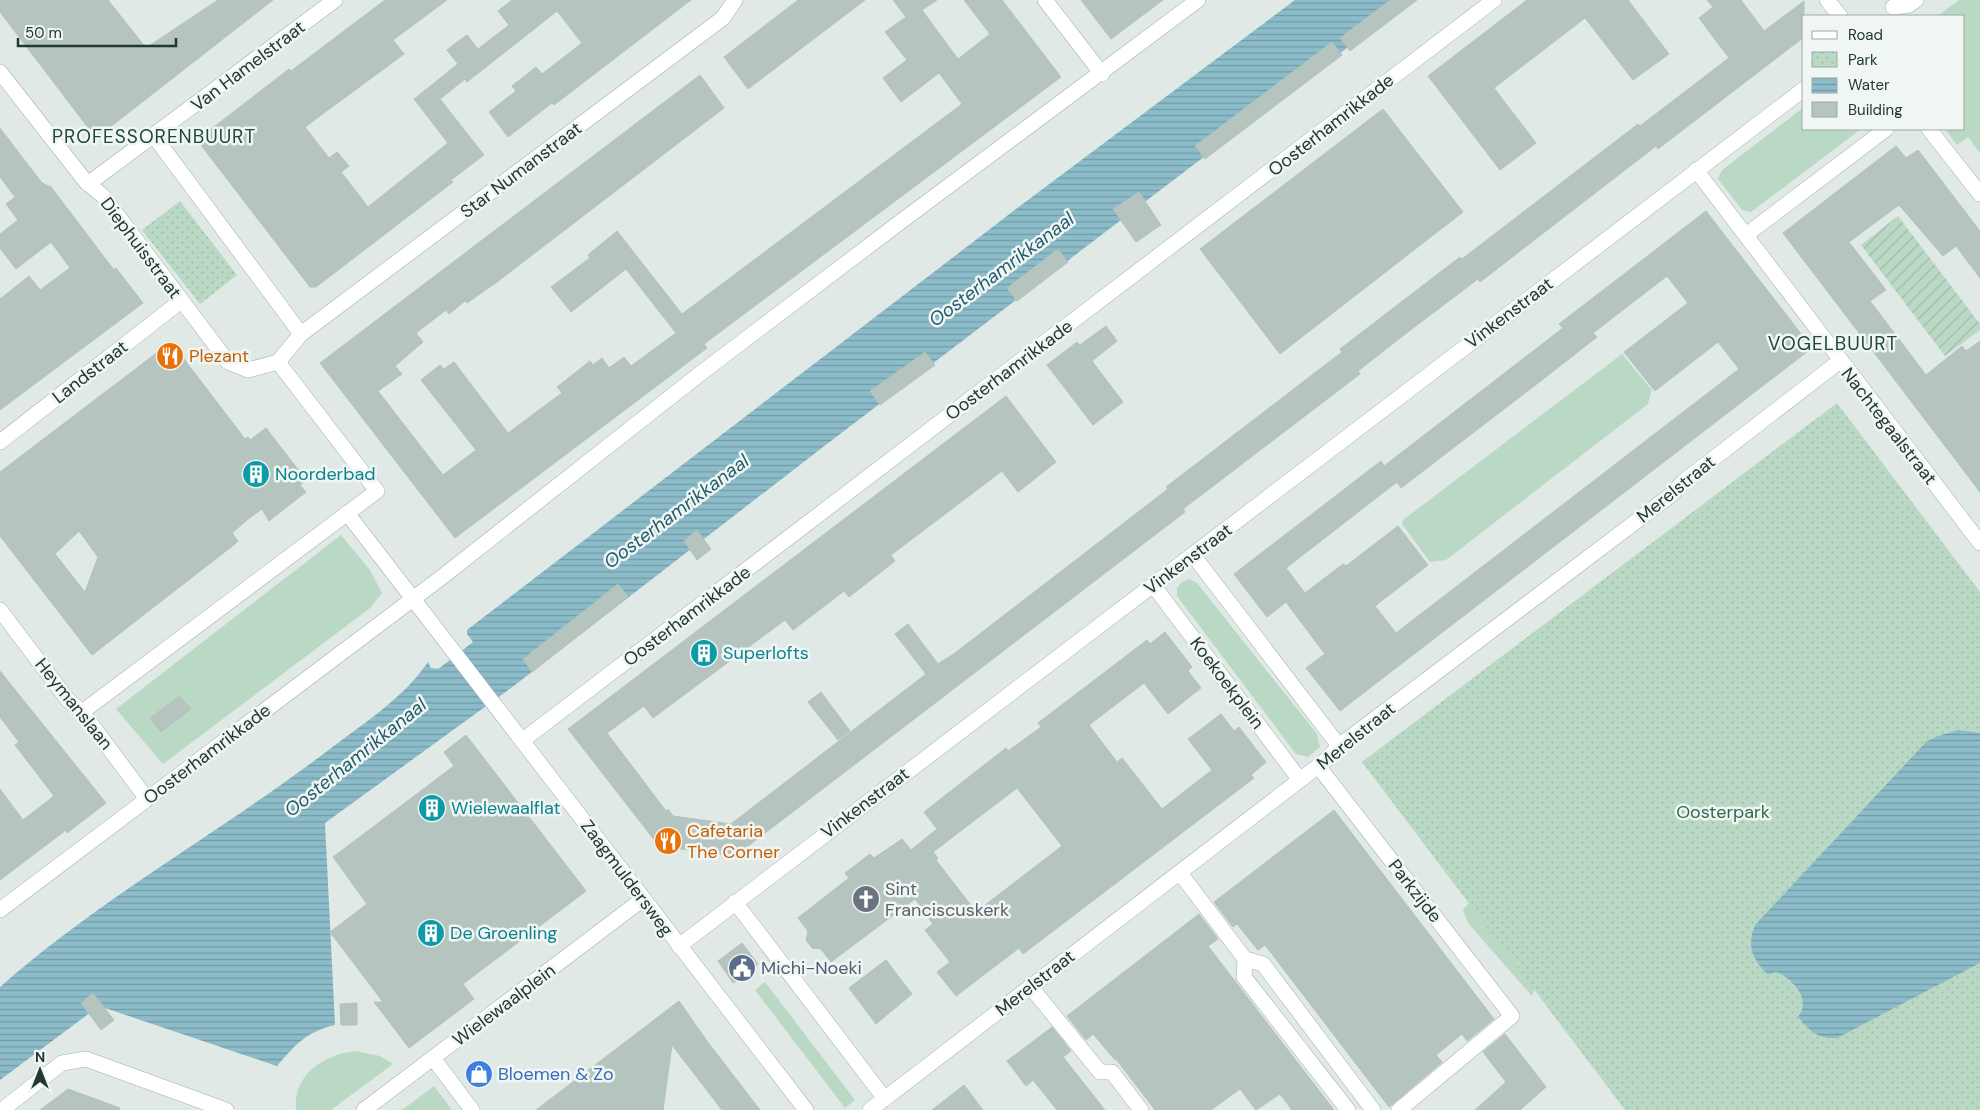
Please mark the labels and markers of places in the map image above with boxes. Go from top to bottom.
restaurant icon: Plezant [155,341,185,371]
place label: Plezant [189,344,249,368]
building icon: Noorderbad [241,459,271,489]
place label: Noorderbad [275,462,376,486]
building icon: Superlofts [689,638,719,668]
place label: Superlofts [723,641,809,665]
building icon: Wielewaalflat [417,793,447,823]
place label: Wielewaalflat [451,796,561,820]
place label: Cafetaria The Corner [687,819,780,864]
restaurant icon: Cafetaria The Corner [653,826,683,856]
place label: Sint Franciscuskerk [885,877,1009,922]
church icon: Sint Franciscuskerk [851,884,881,914]
building icon: De Groenling [416,918,446,948]
place label: De Groenling [450,921,557,945]
public building icon: Michi-Noeki [727,953,757,983]
place label: Michi-Noeki [761,956,862,980]
shop icon: Bloemen & Zo [464,1059,494,1089]
place label: Bloemen & Zo [498,1062,614,1086]

